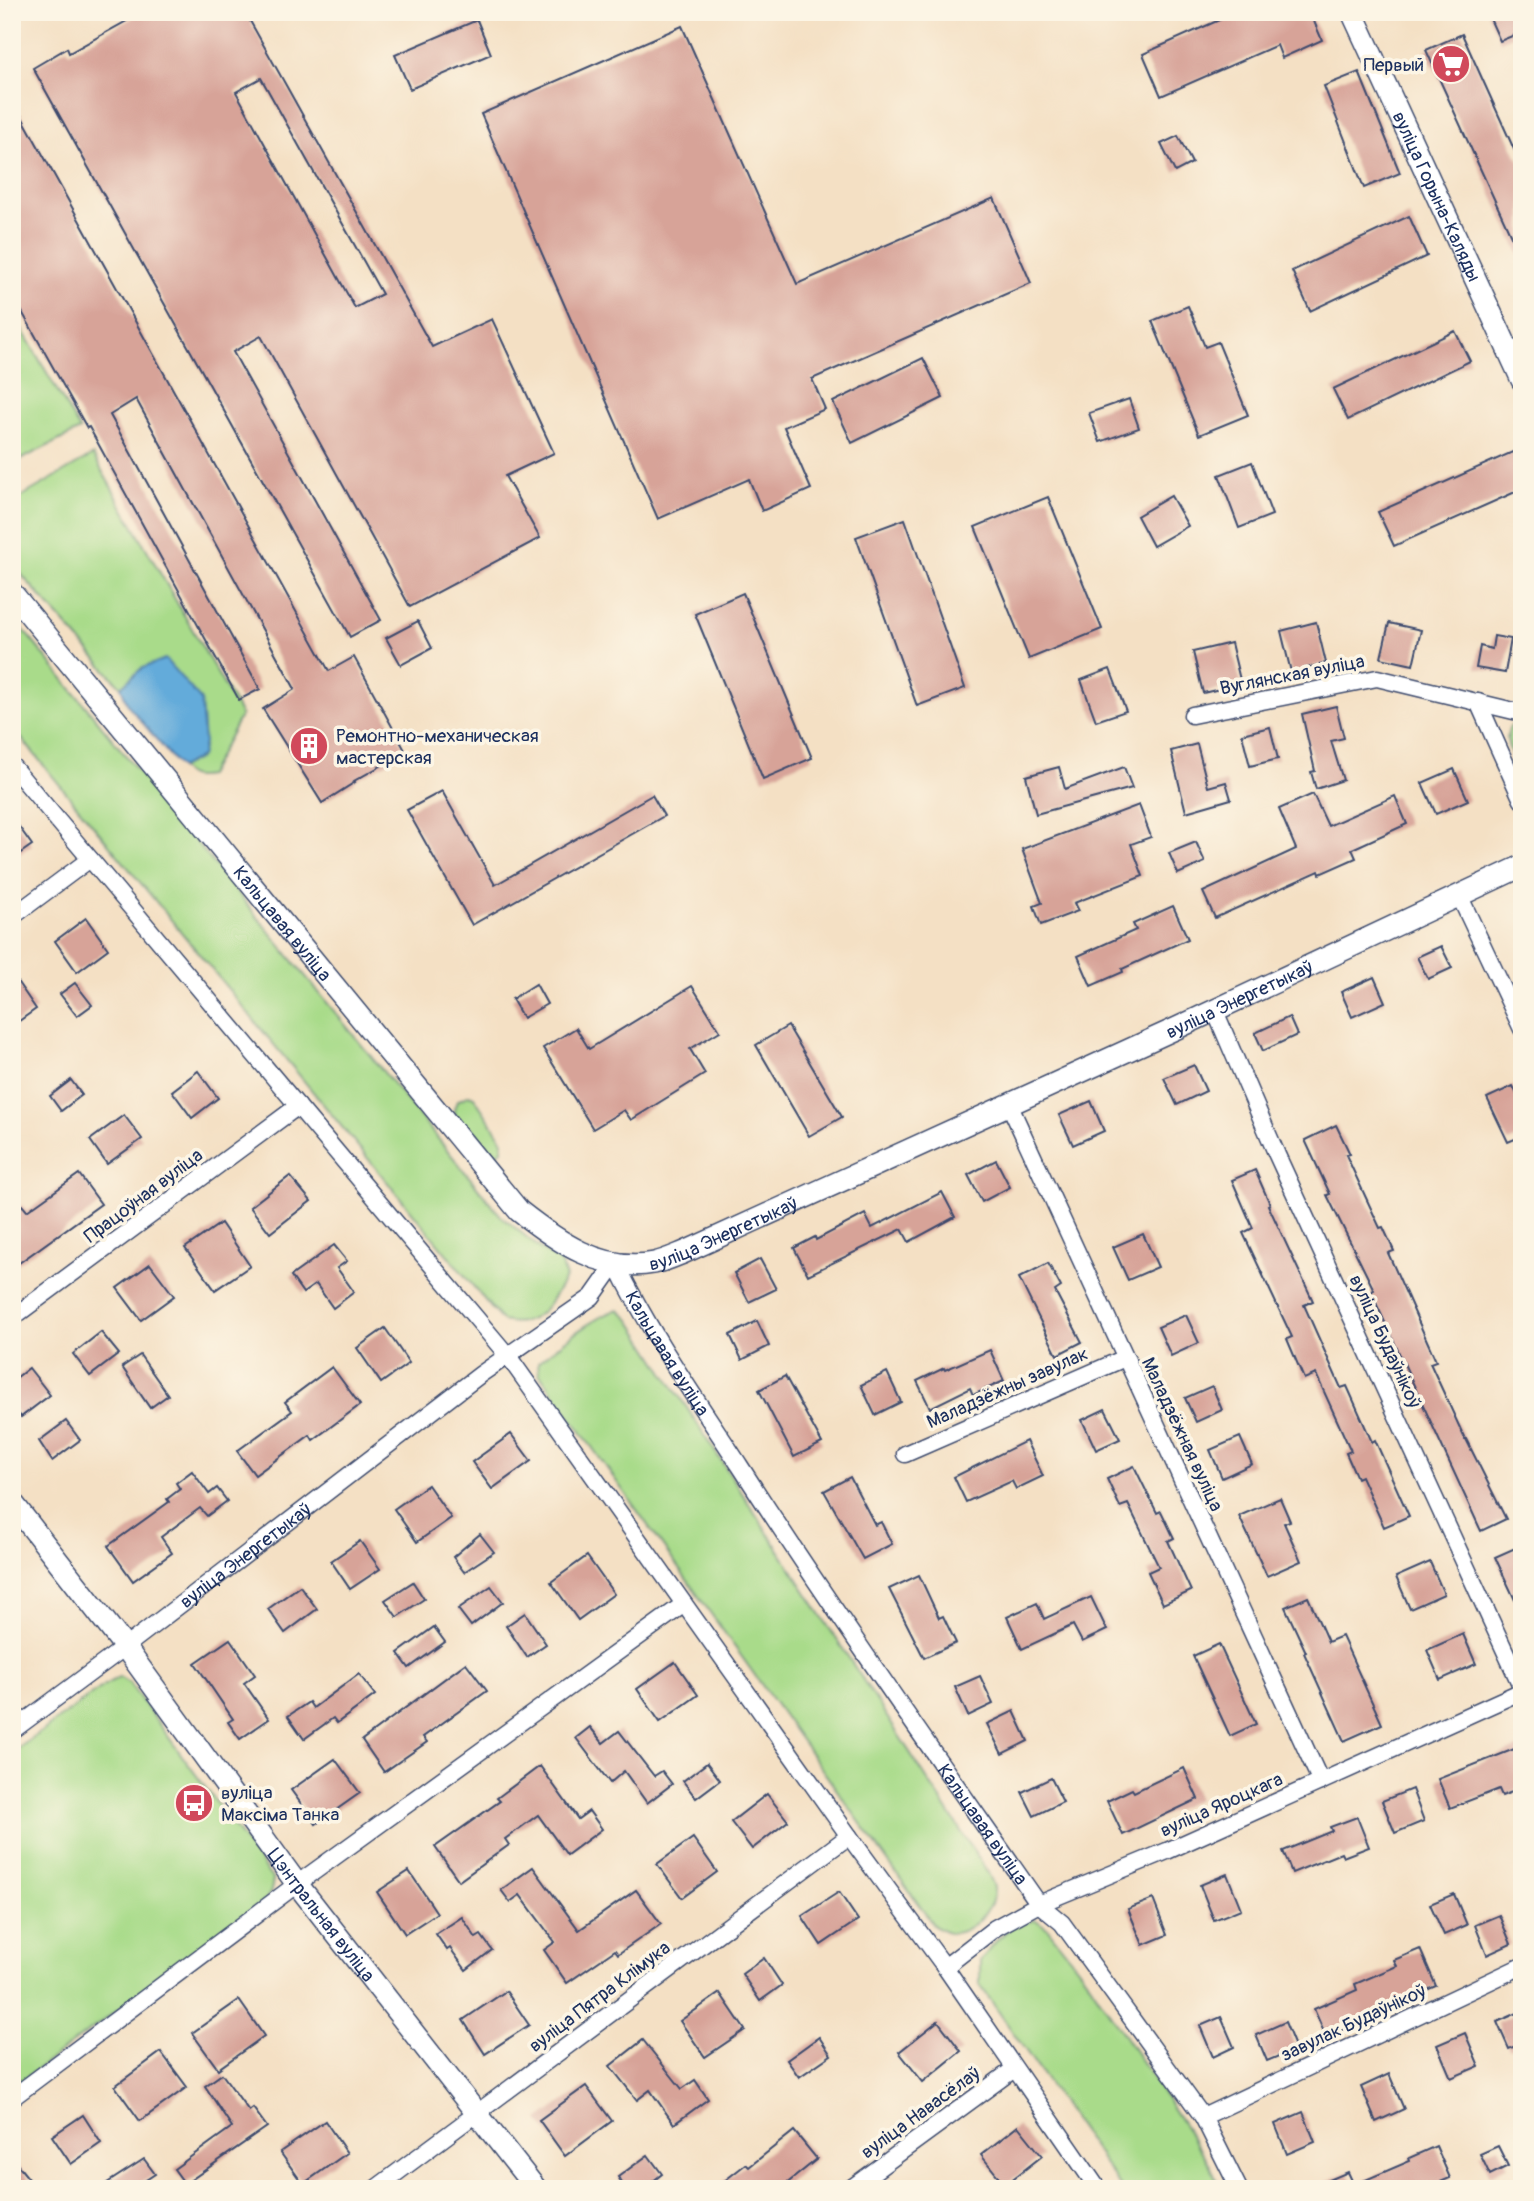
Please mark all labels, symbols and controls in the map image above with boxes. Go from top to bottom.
supermarket icon: Первый [1430,43,1472,85]
place label: Первый [1364,53,1424,77]
street label: вуліца Горына-Каляды [1387,108,1486,286]
street label: Вуглянская вуліца [1218,649,1367,701]
place label: Ремонтно-механическая мастерская [336,724,539,770]
building icon: Ремонтно-механическая мастерская [288,725,330,767]
street label: Кальцавая вуліца [228,861,337,986]
street label: вуліца Энергетыкаў [1162,955,1317,1044]
street label: Працоўная вуліца [79,1143,208,1248]
street label: вуліца Энергетыкаў [647,1191,801,1277]
street label: вуліца Будаўнікоў [1344,1271,1427,1412]
street label: Кальцавая вуліца [619,1287,715,1421]
street label: Маладзёжны завулак [923,1341,1092,1434]
street label: Маладзёжная вуліца [1136,1354,1228,1515]
street label: вуліца Энергетыкаў [175,1498,316,1614]
street label: Кальцавая вуліца [932,1759,1033,1890]
street label: вуліца Яроцкага [1156,1767,1287,1843]
place label: вуліца Максіма Танка [221,1781,339,1827]
bus stop icon: вуліца Максіма Танка [173,1782,215,1824]
street label: Цэнтральная вуліца [262,1844,380,1987]
street label: вуліца Пятра Клімука [524,1936,675,2058]
street label: завулак Будаўнікоў [1277,1979,1430,2067]
street label: вуліца Навасёлаў [856,2061,985,2164]

